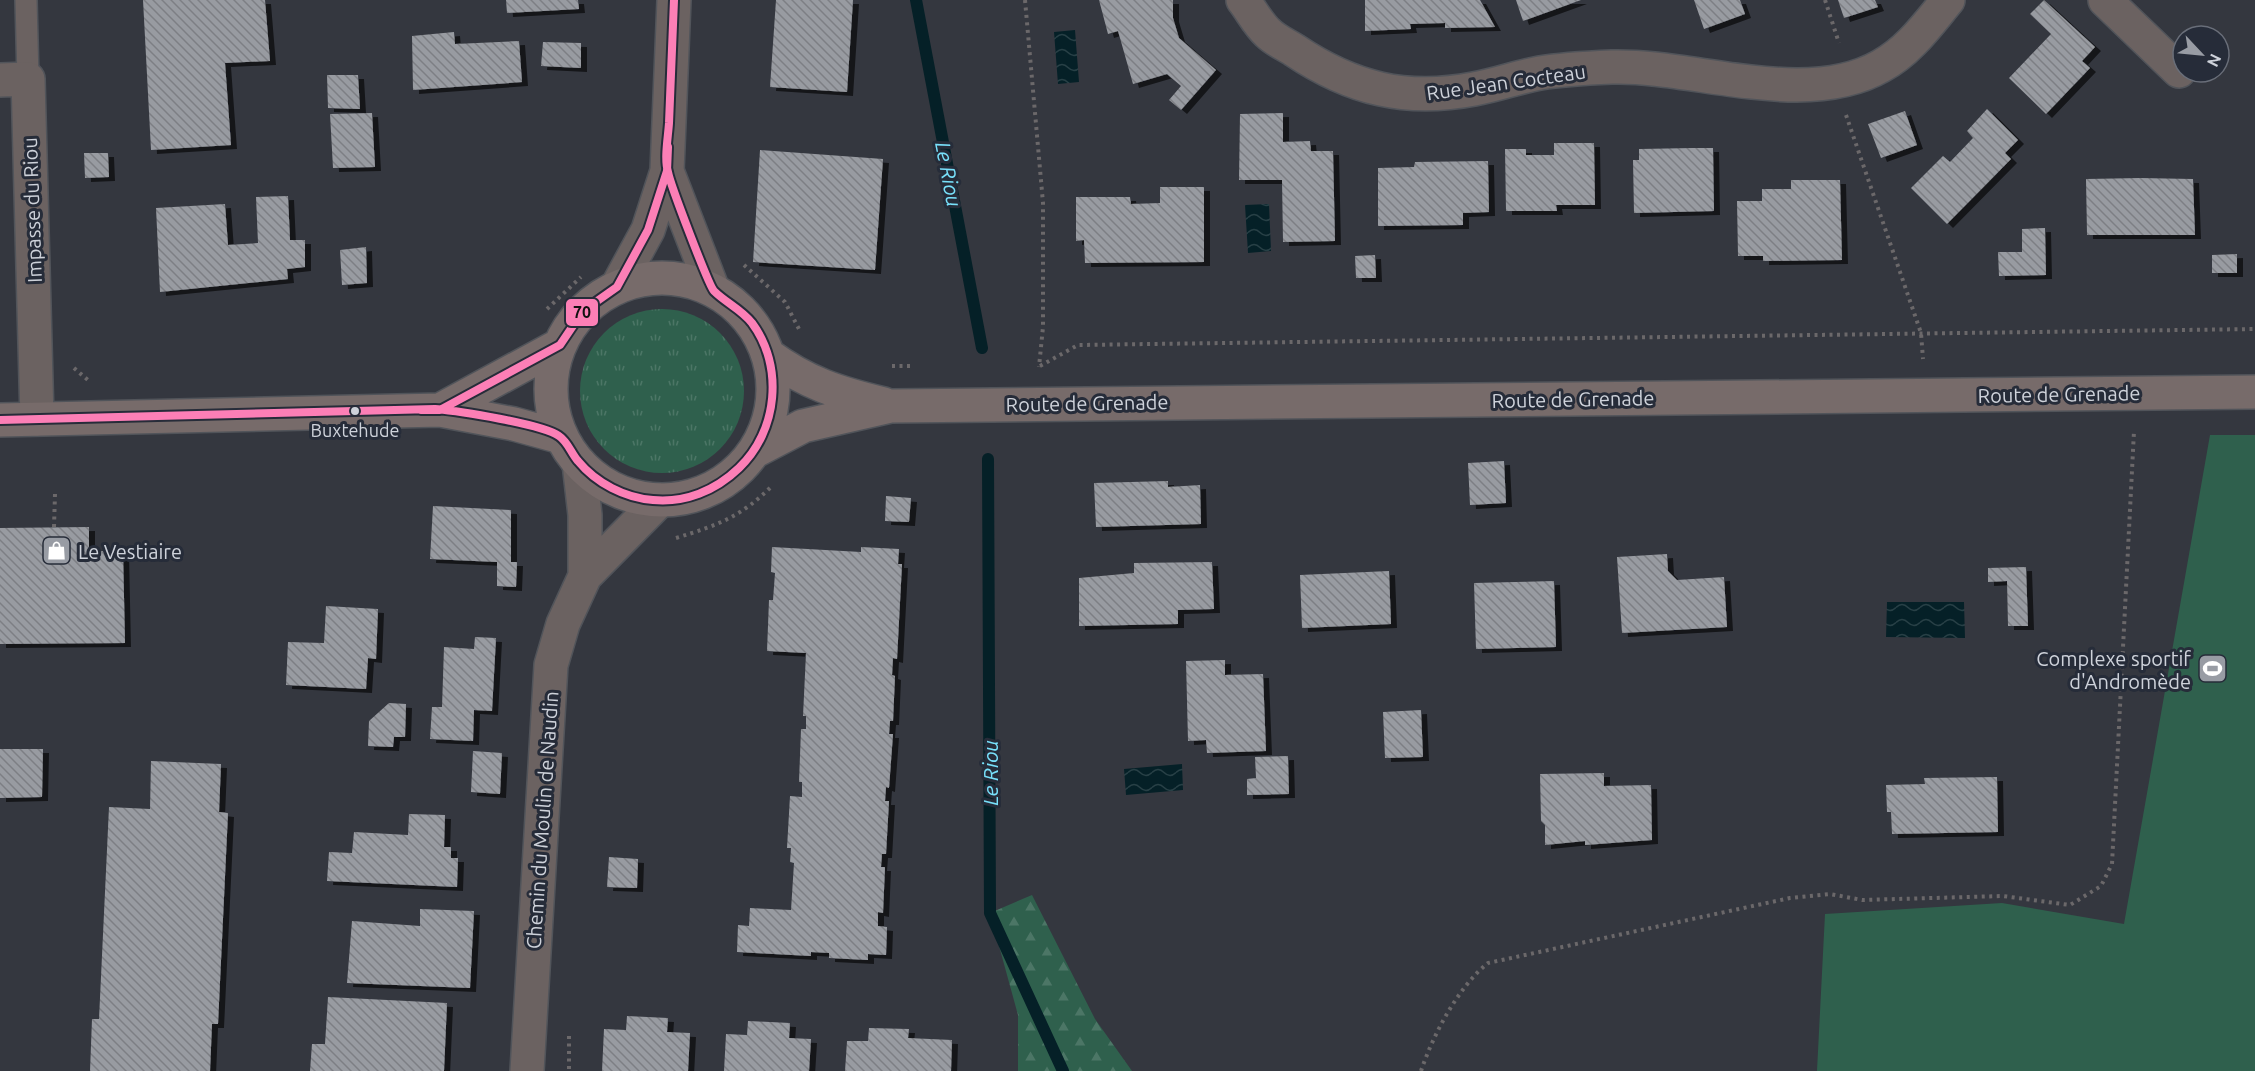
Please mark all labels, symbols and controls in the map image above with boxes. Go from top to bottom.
north arrow [2171,24,2231,84]
text: N [2204,51,2225,70]
street label: Rue Jean Cocteau [1425,59,1587,105]
street label: Impasse du Riou [18,137,46,283]
water label: Le Riou [931,139,967,209]
line badge: 70 [565,298,599,327]
text: 70 [573,303,591,321]
street label: Route de Grenade [1978,381,2140,407]
street label: Route de Grenade [1492,386,1654,412]
street label: Route de Grenade [1006,390,1168,416]
marker: Buxtehude [349,405,361,417]
place label: Buxtehude [311,420,399,440]
shop icon: Le Vestiaire [41,535,73,567]
place label: Le Vestiaire [78,540,182,563]
place label: Complexe sportif d'Andromède [2036,647,2191,693]
sports icon: Complexe sportif d'Andromède [2196,653,2228,685]
street label: Chemin du Moulin de Naudin [522,690,562,950]
water label: Le Riou [978,740,1002,806]

